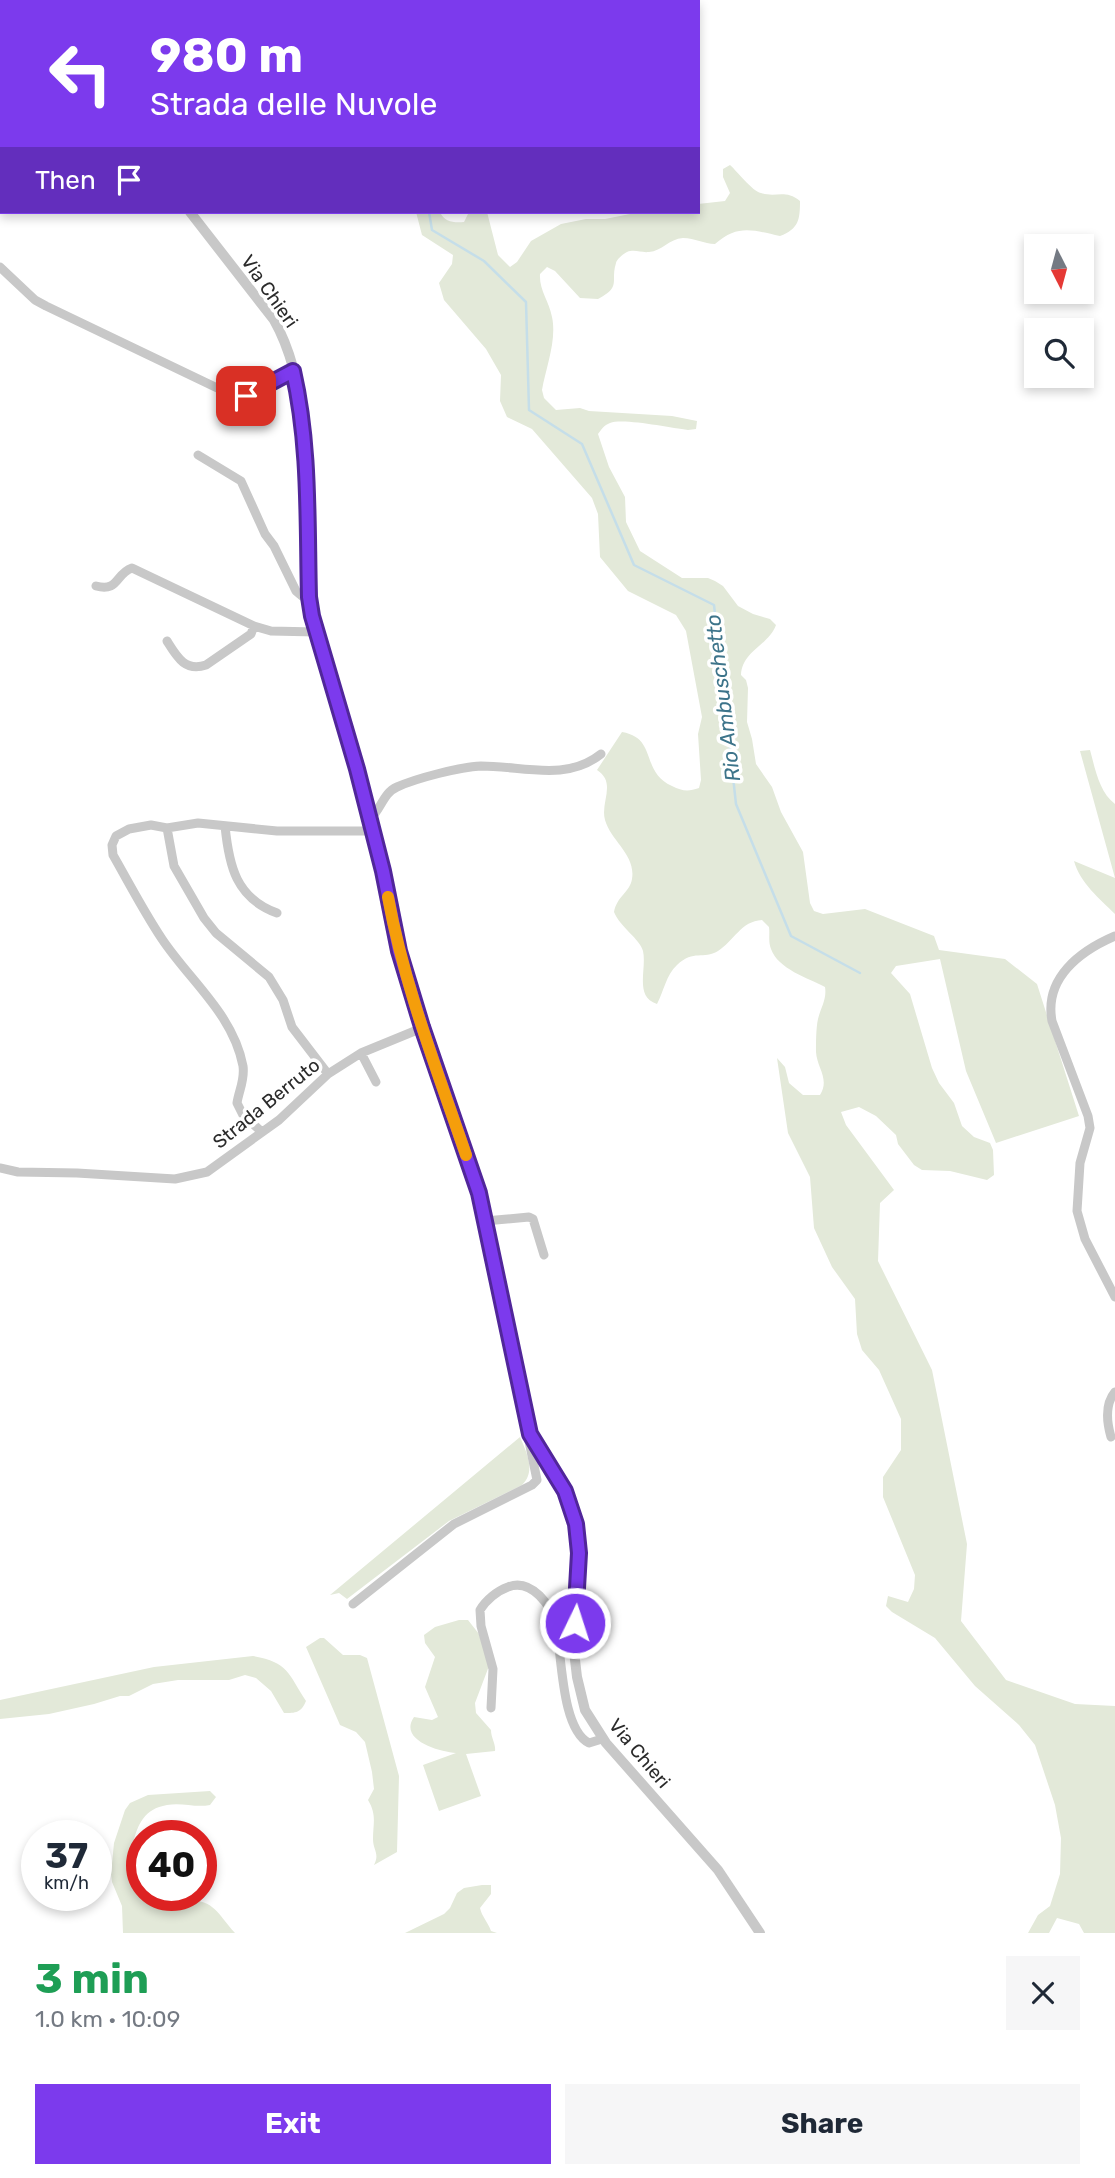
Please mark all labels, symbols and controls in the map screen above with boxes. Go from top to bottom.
text: 980 m [150,26,303,84]
icon: left [35,28,126,119]
text: Strada delle Nuvole [150,85,438,123]
icon: arrive [110,161,148,199]
text: Then [35,165,96,196]
north arrow [1024,234,1094,304]
map controls [1024,234,1094,388]
street label: Via Chieri [236,251,303,332]
button: search [1024,318,1094,388]
pin [216,366,276,426]
icon: arrive [227,377,265,415]
water label: Rio Ambuschetto [700,613,745,783]
street label: Strada Berruto [208,1053,324,1153]
position arrow [538,1586,612,1660]
street label: Via Chieri [604,1714,675,1793]
speed limit sign: 40 [126,1820,217,1911]
text: 37 [45,1835,88,1877]
text: km/h [44,1872,89,1894]
text: 3 min [35,1954,149,2004]
button: close [1006,1956,1080,2030]
text: 1.0 km · 10:09 [35,2005,180,2033]
button: Exit [35,2084,551,2164]
button: Share [565,2084,1080,2164]

